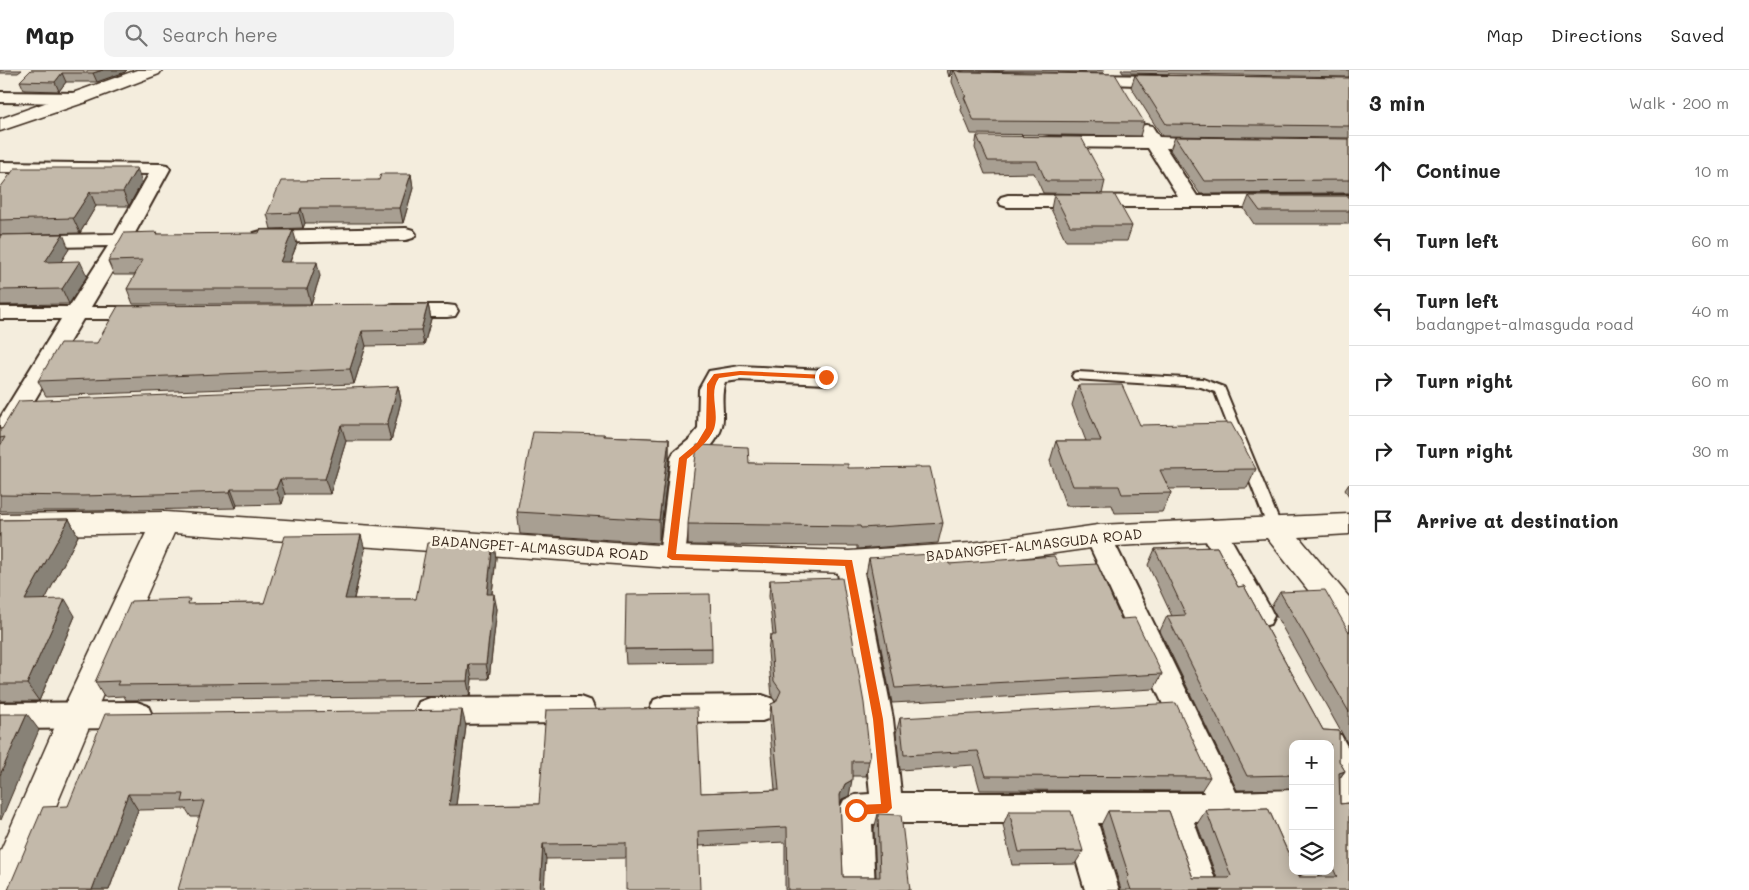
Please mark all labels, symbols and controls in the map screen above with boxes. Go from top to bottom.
search box [104,12,454,57]
text: Map [25,19,74,50]
icon: search [122,21,150,49]
text: Search here [162,22,278,47]
text: Map [1486,23,1523,47]
text: Directions [1551,23,1643,47]
text: Saved [1671,23,1724,47]
text: 3 min [1369,89,1425,116]
text: Walk · 200 m [1629,92,1729,113]
icon: ahead [1369,157,1397,185]
text: Continue [1416,158,1501,183]
text: 10 m [1694,160,1729,181]
icon: left [1369,227,1397,255]
text: Turn left [1416,228,1499,253]
text: 60 m [1692,230,1729,251]
text: Turn left [1416,288,1499,313]
icon: left [1369,297,1397,325]
text: 40 m [1692,300,1729,321]
text: badangpet-almasguda road [1416,313,1633,334]
route end [815,366,838,389]
icon: right [1369,367,1397,395]
text: Turn right [1416,368,1513,393]
text: 60 m [1692,370,1729,391]
icon: right [1369,437,1397,465]
text: Turn right [1416,438,1513,463]
text: 30 m [1692,440,1729,461]
icon: arrive [1369,507,1397,535]
text: Arrive at destination [1416,508,1619,533]
street label: BADANGPET-ALMASGUDA ROAD [925,524,1143,565]
street label: BADANGPET-ALMASGUDA ROAD [431,530,649,565]
map controls [1289,740,1334,875]
button: + [1289,740,1334,785]
button: − [1289,785,1334,830]
route start [845,799,868,822]
button: layers [1289,830,1334,875]

